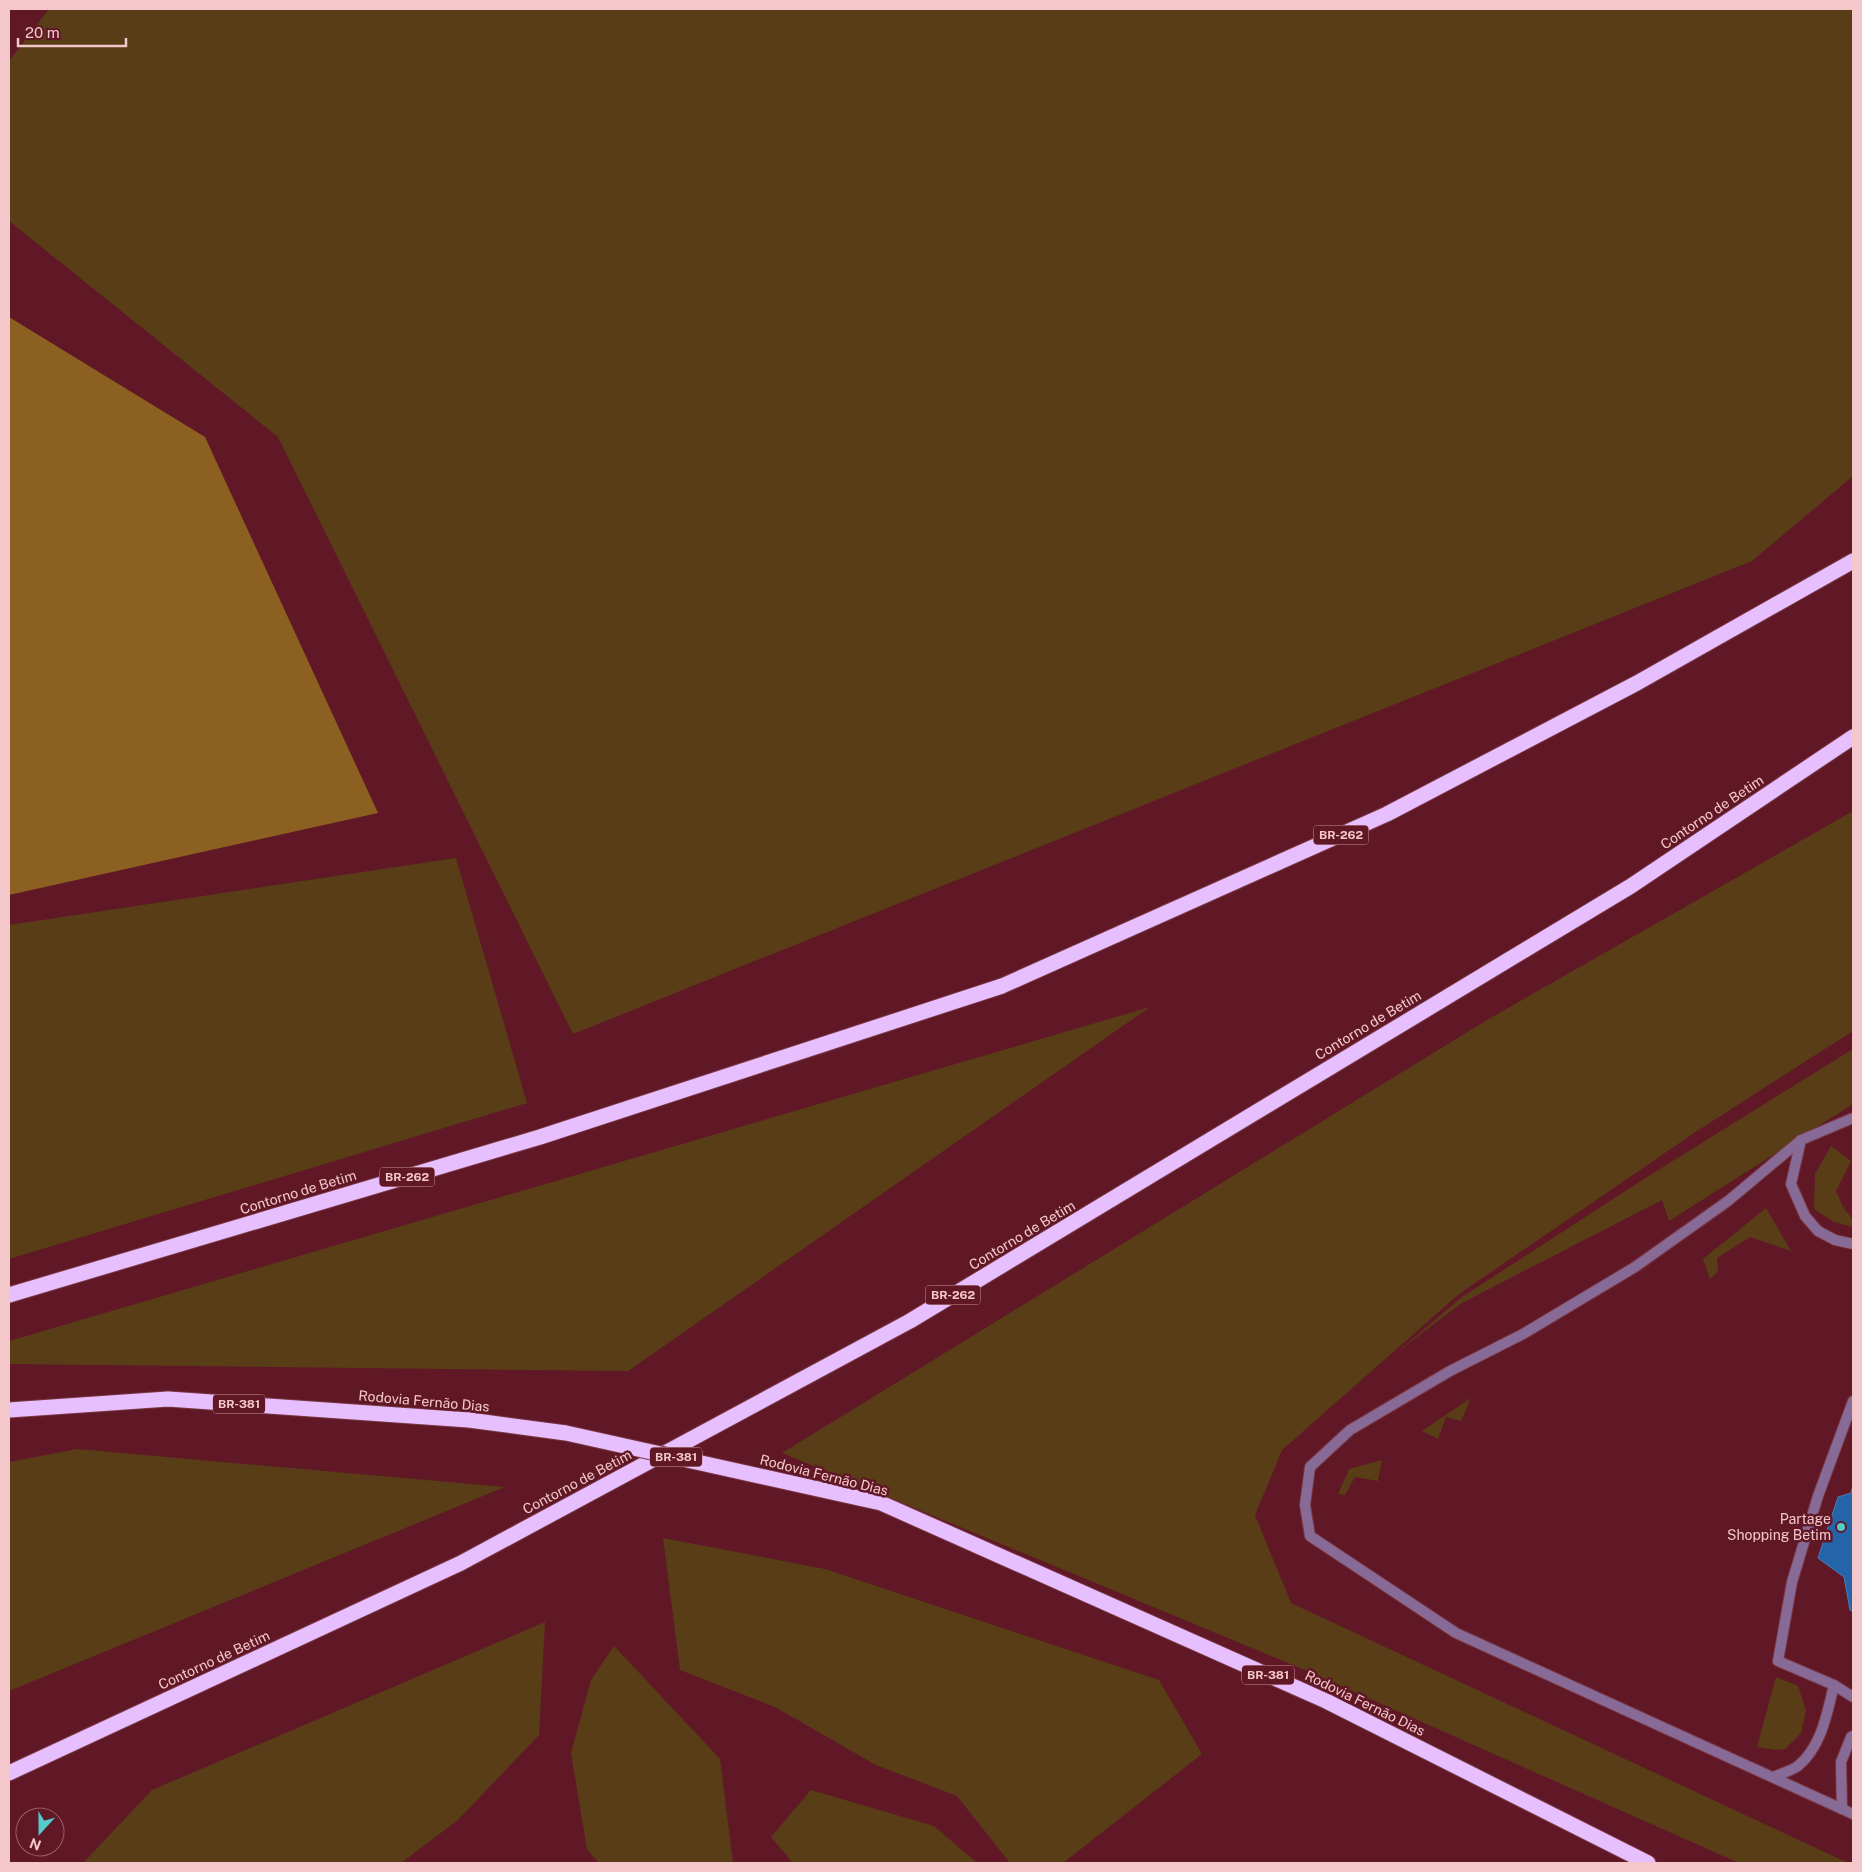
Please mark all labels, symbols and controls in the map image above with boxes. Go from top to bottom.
scale bar [18,15,125,47]
text: 20 m [25,24,60,41]
street label: Contorno de Betim [1657,772,1767,852]
road number: BR-262 [1314,826,1368,844]
street label: Contorno de Betim [1312,987,1424,1063]
street label: Contorno de Betim [238,1167,358,1217]
road number: BR-262 [380,1168,434,1186]
street label: Contorno de Betim [966,1197,1078,1273]
road number: BR-262 [926,1286,980,1304]
street label: Rodovia Fernão Dias [358,1387,490,1415]
road number: BR-381 [213,1395,265,1414]
street label: Contorno de Betim [520,1447,634,1517]
road number: BR-381 [650,1448,702,1466]
street label: Rodovia Fernão Dias [758,1451,890,1499]
place label: Partage Shopping Betim [1727,1511,1831,1543]
marker: Partage Shopping Betim [1835,1521,1847,1533]
street label: Contorno de Betim [156,1627,272,1693]
road number: BR-381 [1242,1666,1294,1684]
street label: Rodovia Fernão Dias [1302,1667,1428,1739]
north arrow [15,1807,65,1857]
text: N [27,1835,43,1854]

